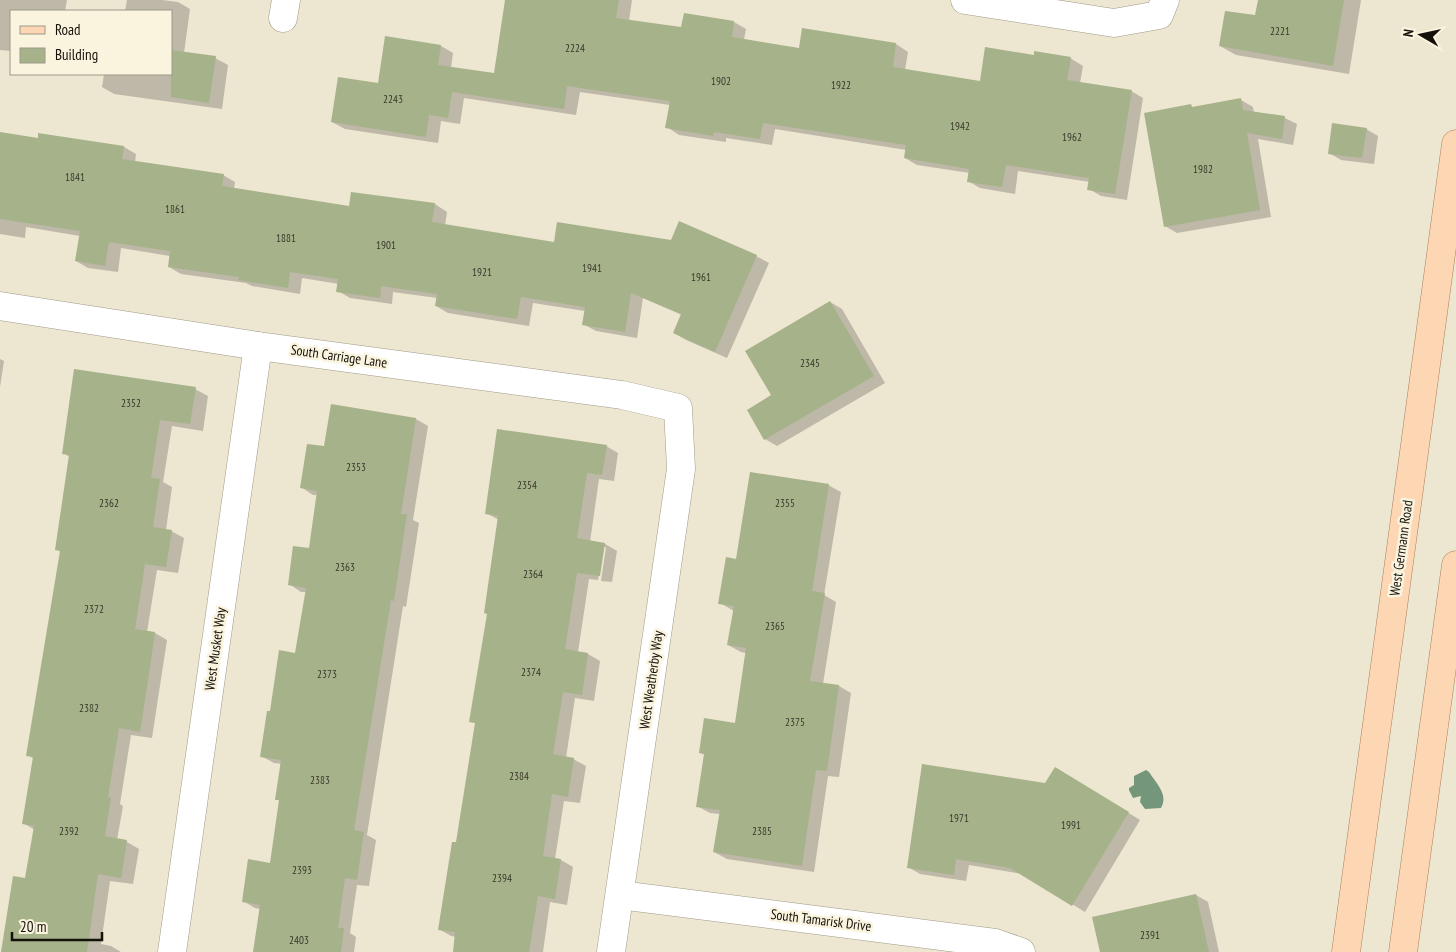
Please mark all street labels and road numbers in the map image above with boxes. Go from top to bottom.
street label: South Carriage Lane [290,340,389,372]
street label: West Germann Road [1385,499,1417,597]
street label: West Musket Way [200,606,230,692]
street label: West Weatherby Way [635,629,667,730]
street label: South Tamarisk Drive [770,905,873,935]

